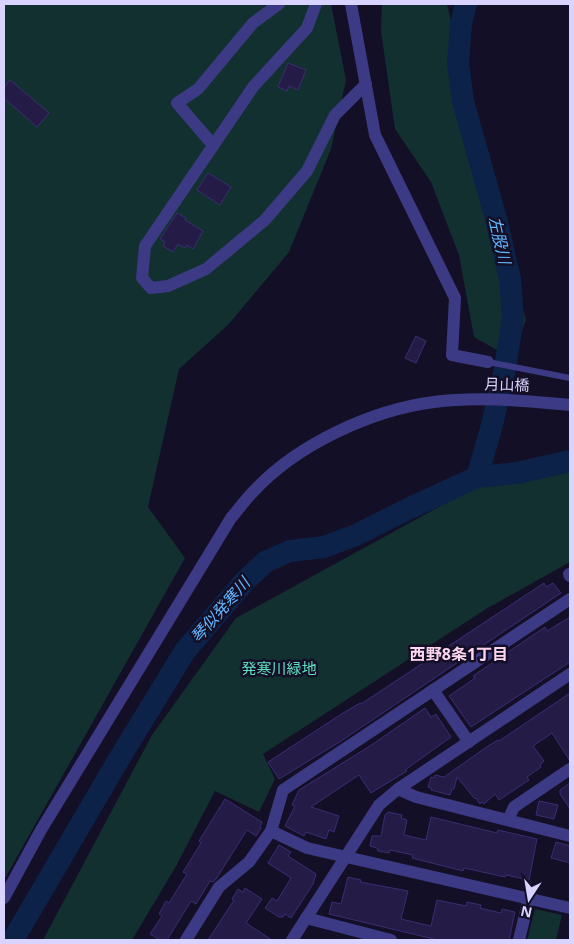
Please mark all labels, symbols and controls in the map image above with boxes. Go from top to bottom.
water label: 左股川 [484,214,517,268]
street label: 月山橋 [484,373,530,395]
water label: 琴似発寒川 [185,571,256,647]
district label: 西野8条1丁目 [410,643,508,665]
park label: 発寒川緑地 [241,658,317,678]
north arrow [504,874,554,924]
text: N [519,902,534,923]

